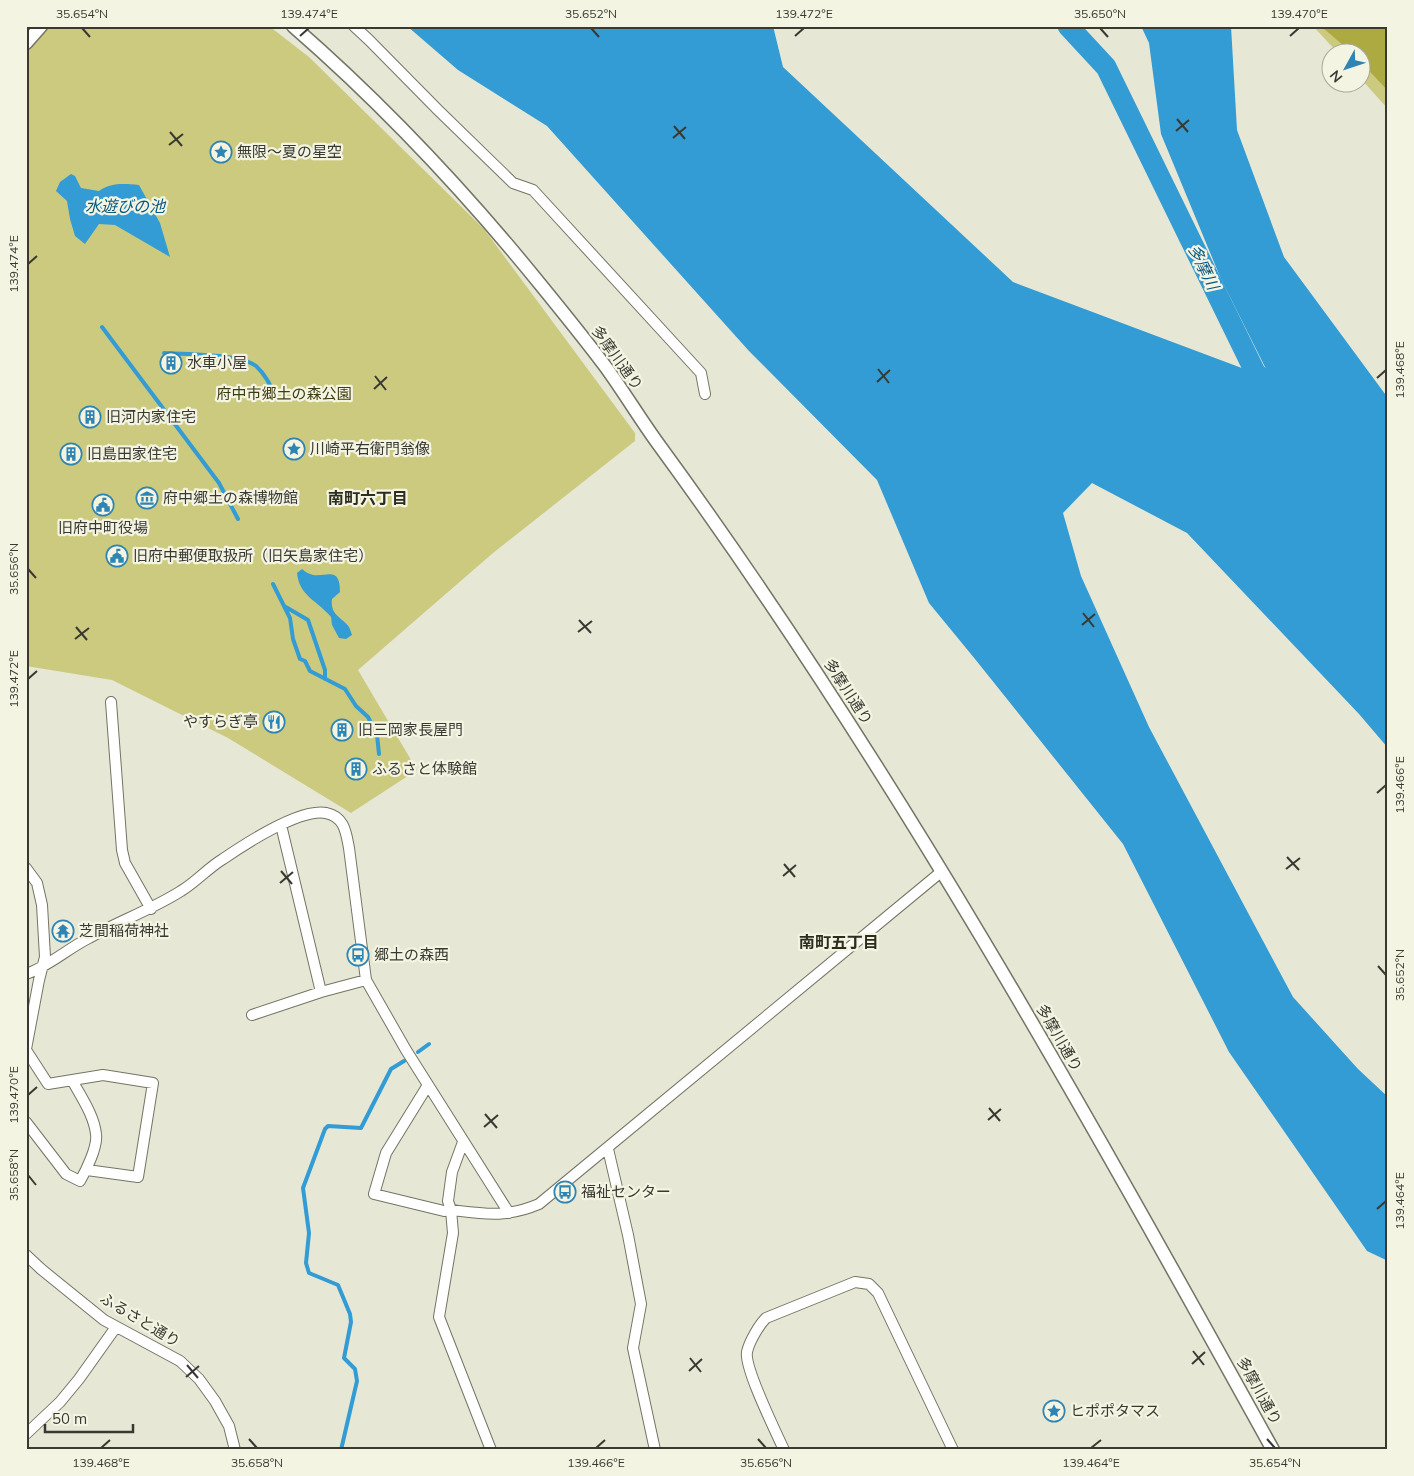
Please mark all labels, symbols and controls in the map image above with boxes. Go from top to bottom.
text: 35.654°N [56,6,108,21]
text: 139.474°E [280,6,338,21]
text: 35.652°N [565,6,617,21]
text: 139.472°E [775,6,833,21]
text: 35.650°N [1074,6,1126,21]
text: 139.470°E [1270,6,1328,21]
north arrow [1322,42,1372,92]
text: N [1326,67,1346,86]
place icon: 無限～夏の星空 [209,140,233,164]
place label: 無限～夏の星空 [237,142,342,161]
water label: 水遊びの池 [85,196,167,216]
text: 139.474°E [6,235,21,293]
water label: 多摩川 [1184,241,1224,295]
street label: 多摩川通り [588,322,647,394]
text: 139.468°E [1392,341,1407,399]
building icon: 水車小屋 [159,351,183,375]
place label: 水車小屋 [187,353,247,372]
park label: 府中市郷土の森公園 [216,384,352,403]
building icon: 旧河内家住宅 [78,405,102,429]
place label: 旧河内家住宅 [106,407,196,426]
place icon: 川崎平右衛門翁像 [282,437,306,461]
place label: 川崎平右衛門翁像 [310,439,430,458]
building icon: 旧島田家住宅 [59,442,83,466]
place label: 旧島田家住宅 [87,444,177,463]
museum icon: 府中郷土の森博物館 [135,486,159,510]
place label: 府中郷土の森博物館 [163,488,298,507]
district label: 南町六丁目 [328,488,408,508]
public building icon: 旧府中町役場 [91,493,115,517]
place label: 旧府中町役場 [58,518,148,537]
text: 35.656°N [6,543,21,595]
public building icon: 旧府中郵便取扱所（旧矢島家住宅） [105,544,129,568]
place label: 旧府中郵便取扱所（旧矢島家住宅） [133,546,373,565]
text: 139.472°E [6,650,21,708]
street label: 多摩川通り [820,655,877,728]
restaurant icon: やすらぎ亭 [262,710,286,734]
place label: やすらぎ亭 [183,712,258,731]
building icon: 旧三岡家長屋門 [330,718,354,742]
place label: 旧三岡家長屋門 [358,720,463,739]
text: 139.466°E [1392,756,1407,814]
building icon: ふるさと体験館 [344,757,368,781]
place label: ふるさと体験館 [372,759,477,778]
temple icon: 芝間稲荷神社 [51,919,75,943]
place label: 芝間稲荷神社 [79,921,169,940]
district label: 南町五丁目 [799,932,879,952]
bus stop icon: 郷土の森西 [346,943,370,967]
place label: 郷土の森西 [374,945,449,964]
text: 35.652°N [1392,949,1407,1001]
street label: 多摩川通り [1032,1001,1086,1075]
text: 139.470°E [6,1066,21,1124]
text: 35.658°N [6,1149,21,1201]
text: 139.464°E [1392,1172,1407,1230]
bus stop icon: 福祉センター [553,1180,577,1204]
place label: 福祉センター [581,1182,671,1201]
street label: ふるさと通り [97,1288,184,1351]
street label: 多摩川通り [1233,1353,1286,1428]
place icon: ヒポポタマス [1042,1399,1066,1423]
scale bar [45,1401,132,1433]
place label: ヒポポタマス [1070,1401,1160,1420]
text: 50 m [52,1409,87,1428]
text: 139.468°E [72,1455,130,1470]
text: 35.658°N [231,1455,283,1470]
text: 139.466°E [567,1455,625,1470]
text: 35.656°N [740,1455,792,1470]
text: 139.464°E [1062,1455,1120,1470]
text: 35.654°N [1249,1455,1301,1470]

